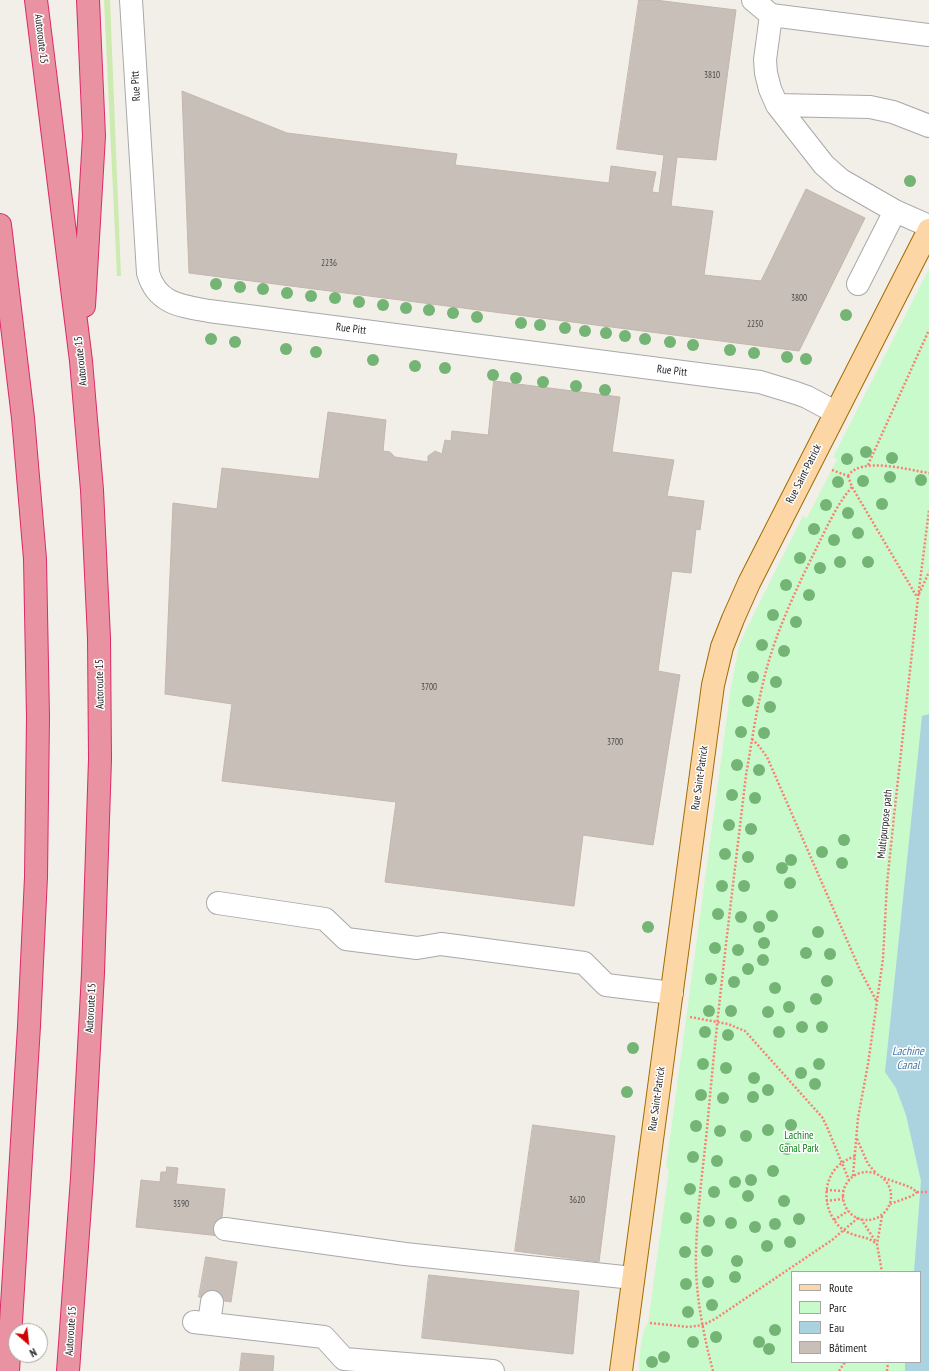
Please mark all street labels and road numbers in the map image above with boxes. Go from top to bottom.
street label: Autoroute 15 [31,13,51,65]
street label: Rue Pitt [129,71,143,101]
street label: Rue Pitt [335,321,367,337]
street label: Autoroute 15 [72,335,90,387]
street label: Rue Pitt [656,363,688,379]
street label: Rue Saint-Patrick [783,442,825,506]
street label: Autoroute 15 [93,659,107,709]
street label: Rue Saint-Patrick [689,745,711,811]
street label: Multipurpose path [875,789,895,859]
street label: Autoroute 15 [83,983,99,1033]
street label: Rue Saint-Patrick [646,1066,668,1132]
street label: Autoroute 15 [63,1306,79,1356]

